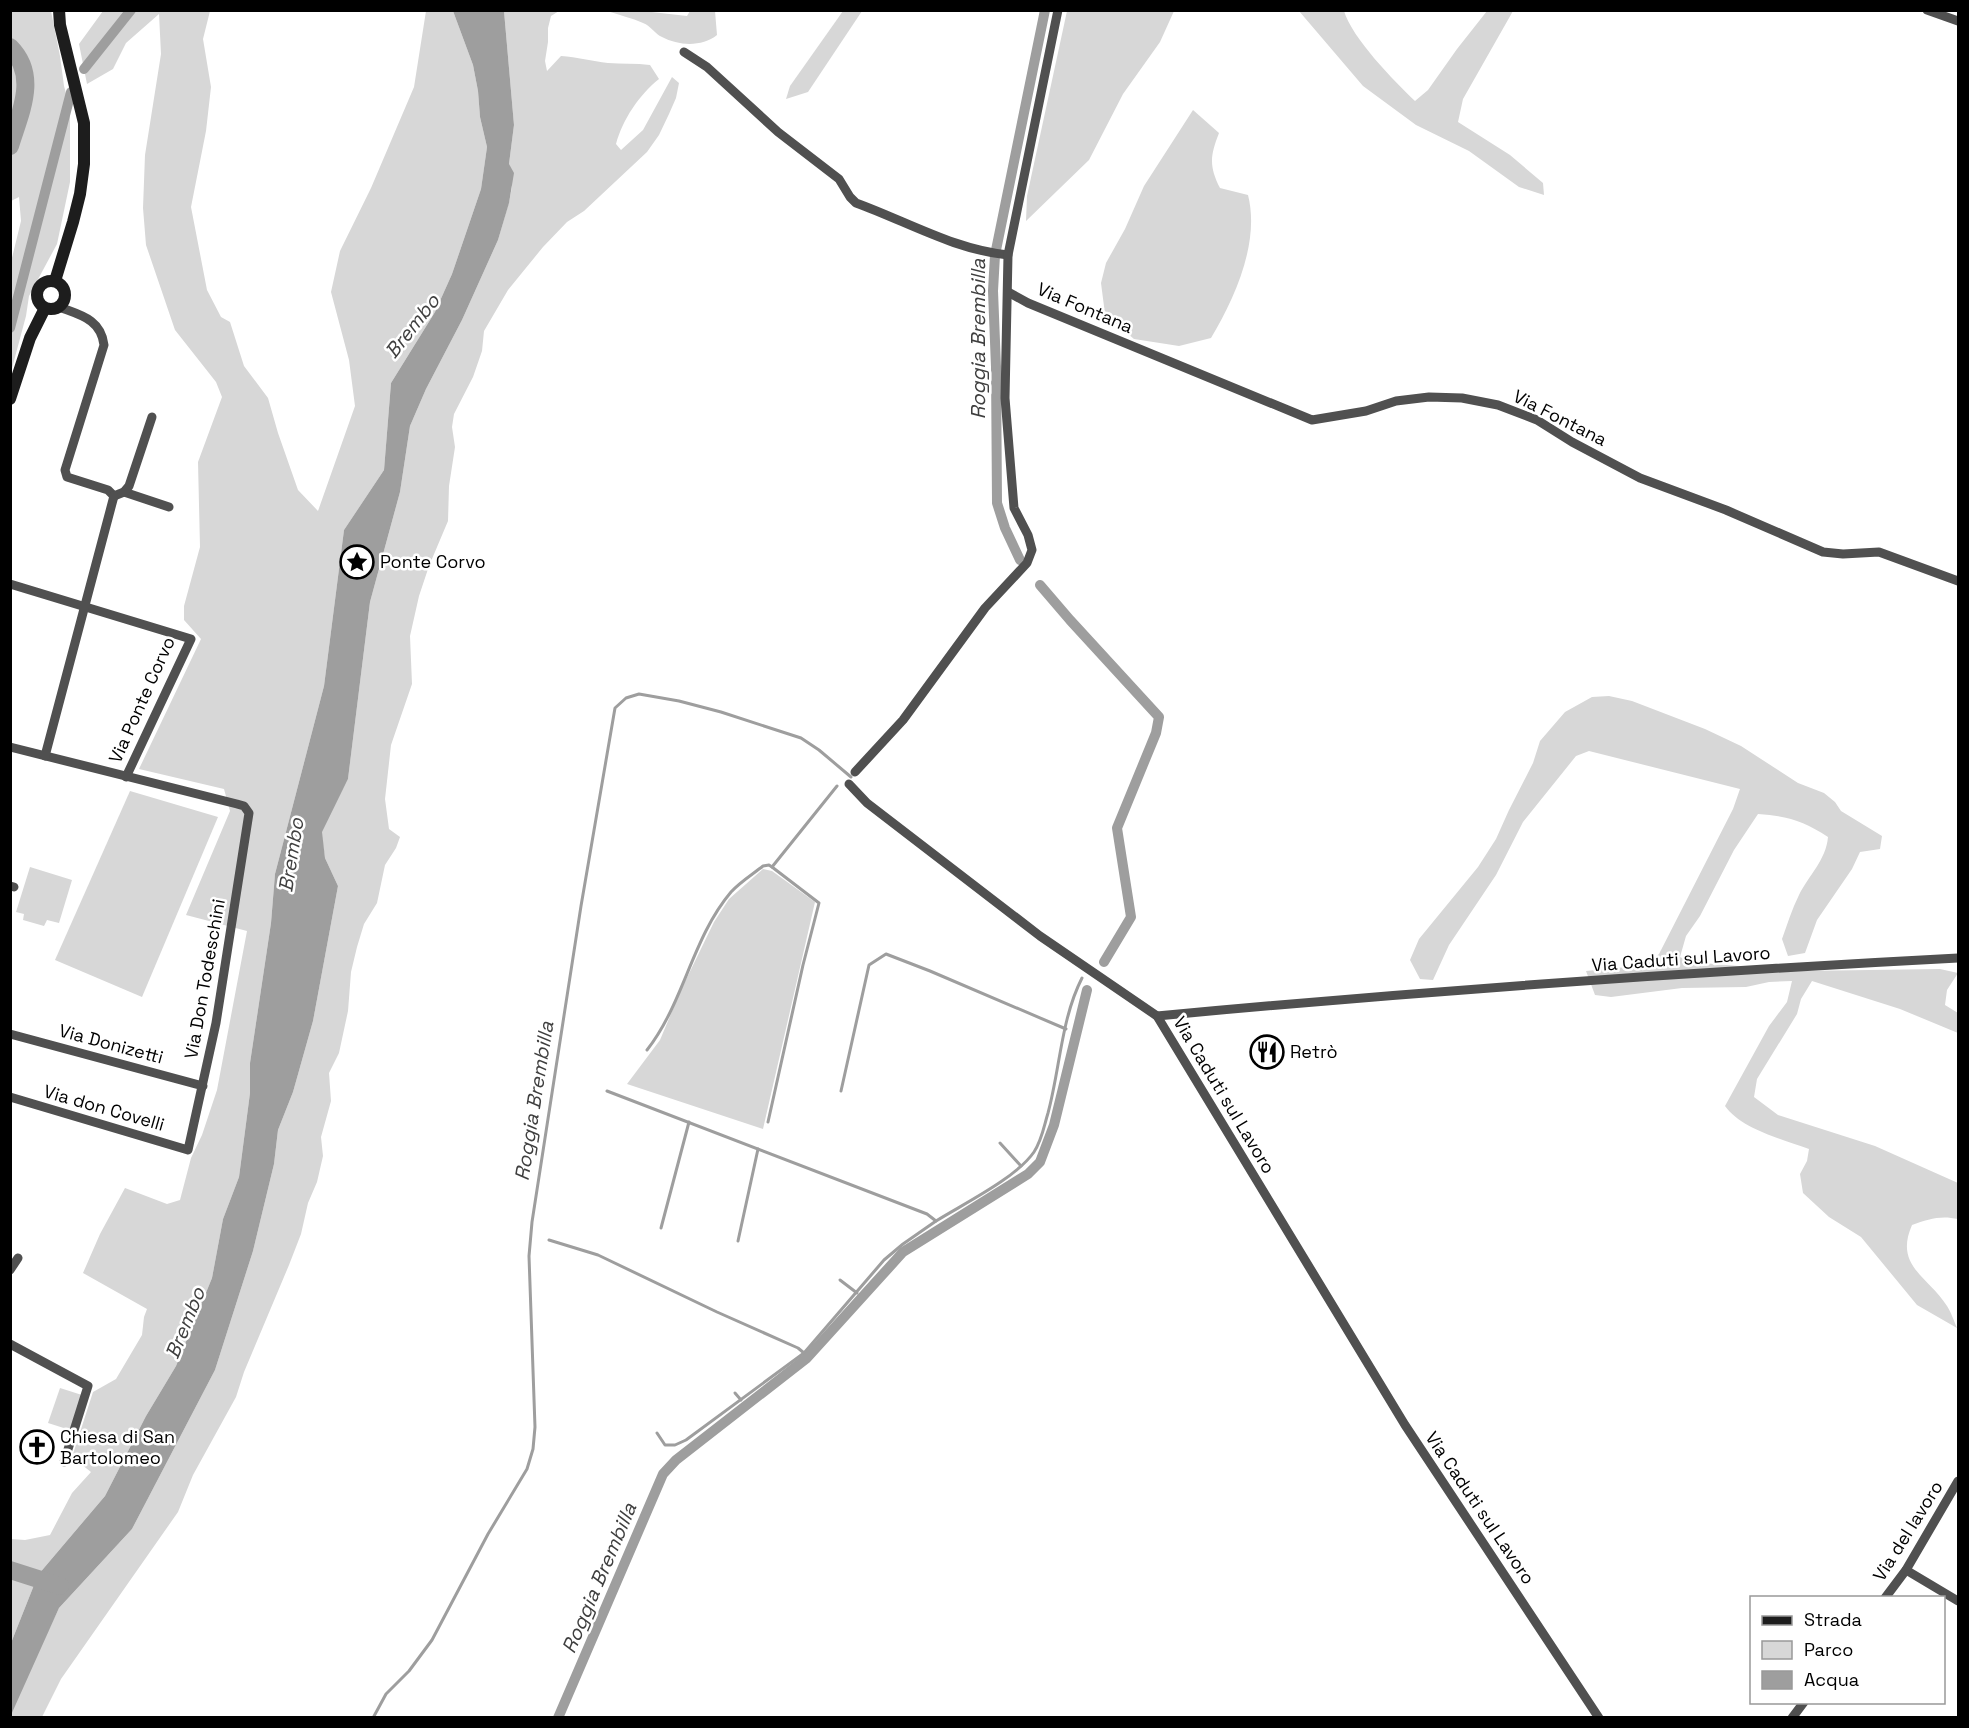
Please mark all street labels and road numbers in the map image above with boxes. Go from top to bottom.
street label: Via Fontana [1034,277,1137,338]
street label: Via Fontana [1510,384,1611,451]
street label: Via Ponte Corvo [103,633,180,767]
street label: Via Don Todeschini [179,897,230,1061]
street label: Via Caduti sul Lavoro [1591,941,1771,976]
street label: Via Caduti sul Lavoro [1168,1012,1280,1178]
street label: Via Donizetti [56,1019,166,1068]
street label: Via don Covelli [41,1079,167,1136]
street label: Via Caduti sul Lavoro [1421,1427,1540,1589]
street label: Via del lavoro [1868,1476,1948,1585]

